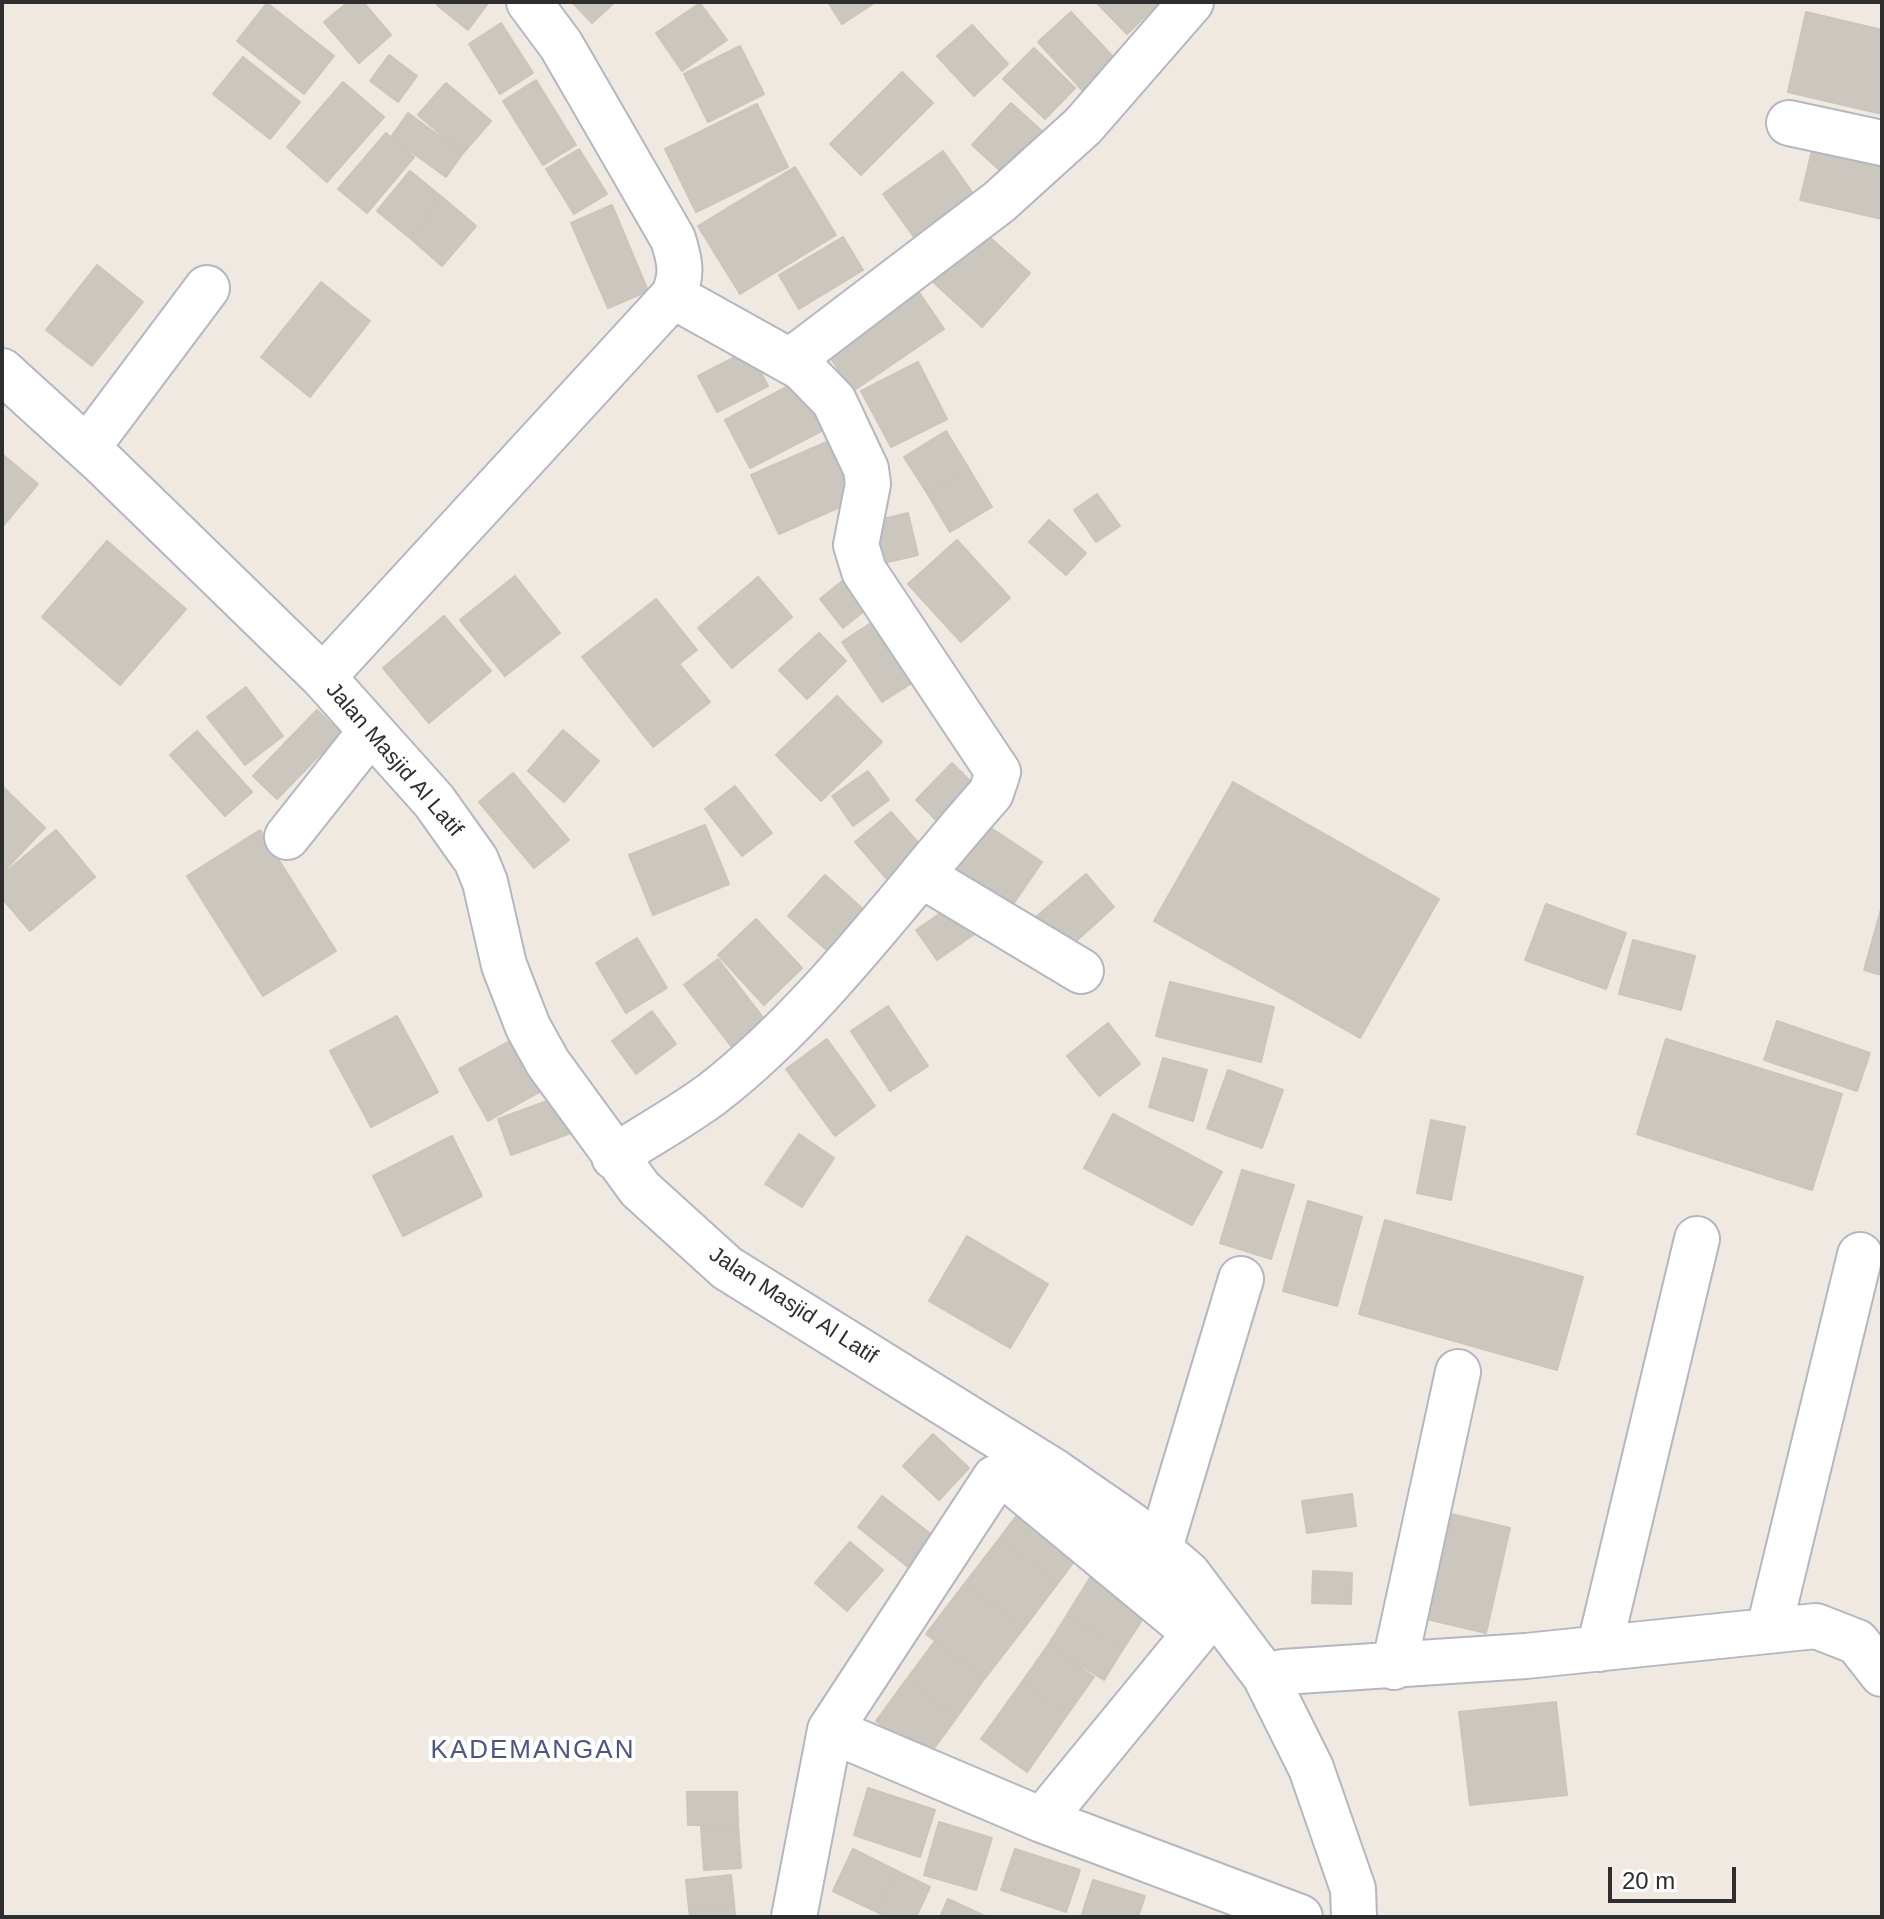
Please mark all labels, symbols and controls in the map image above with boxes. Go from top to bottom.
street label: Jalan Masjid Al Latif [320,678,468,842]
street label: Jalan Masjid Al Latif [704,1242,882,1370]
district label: KADEMANGAN [431,1735,635,1767]
scale bar [1612,1851,1740,1901]
text: 20 m [1622,1867,1675,1894]

